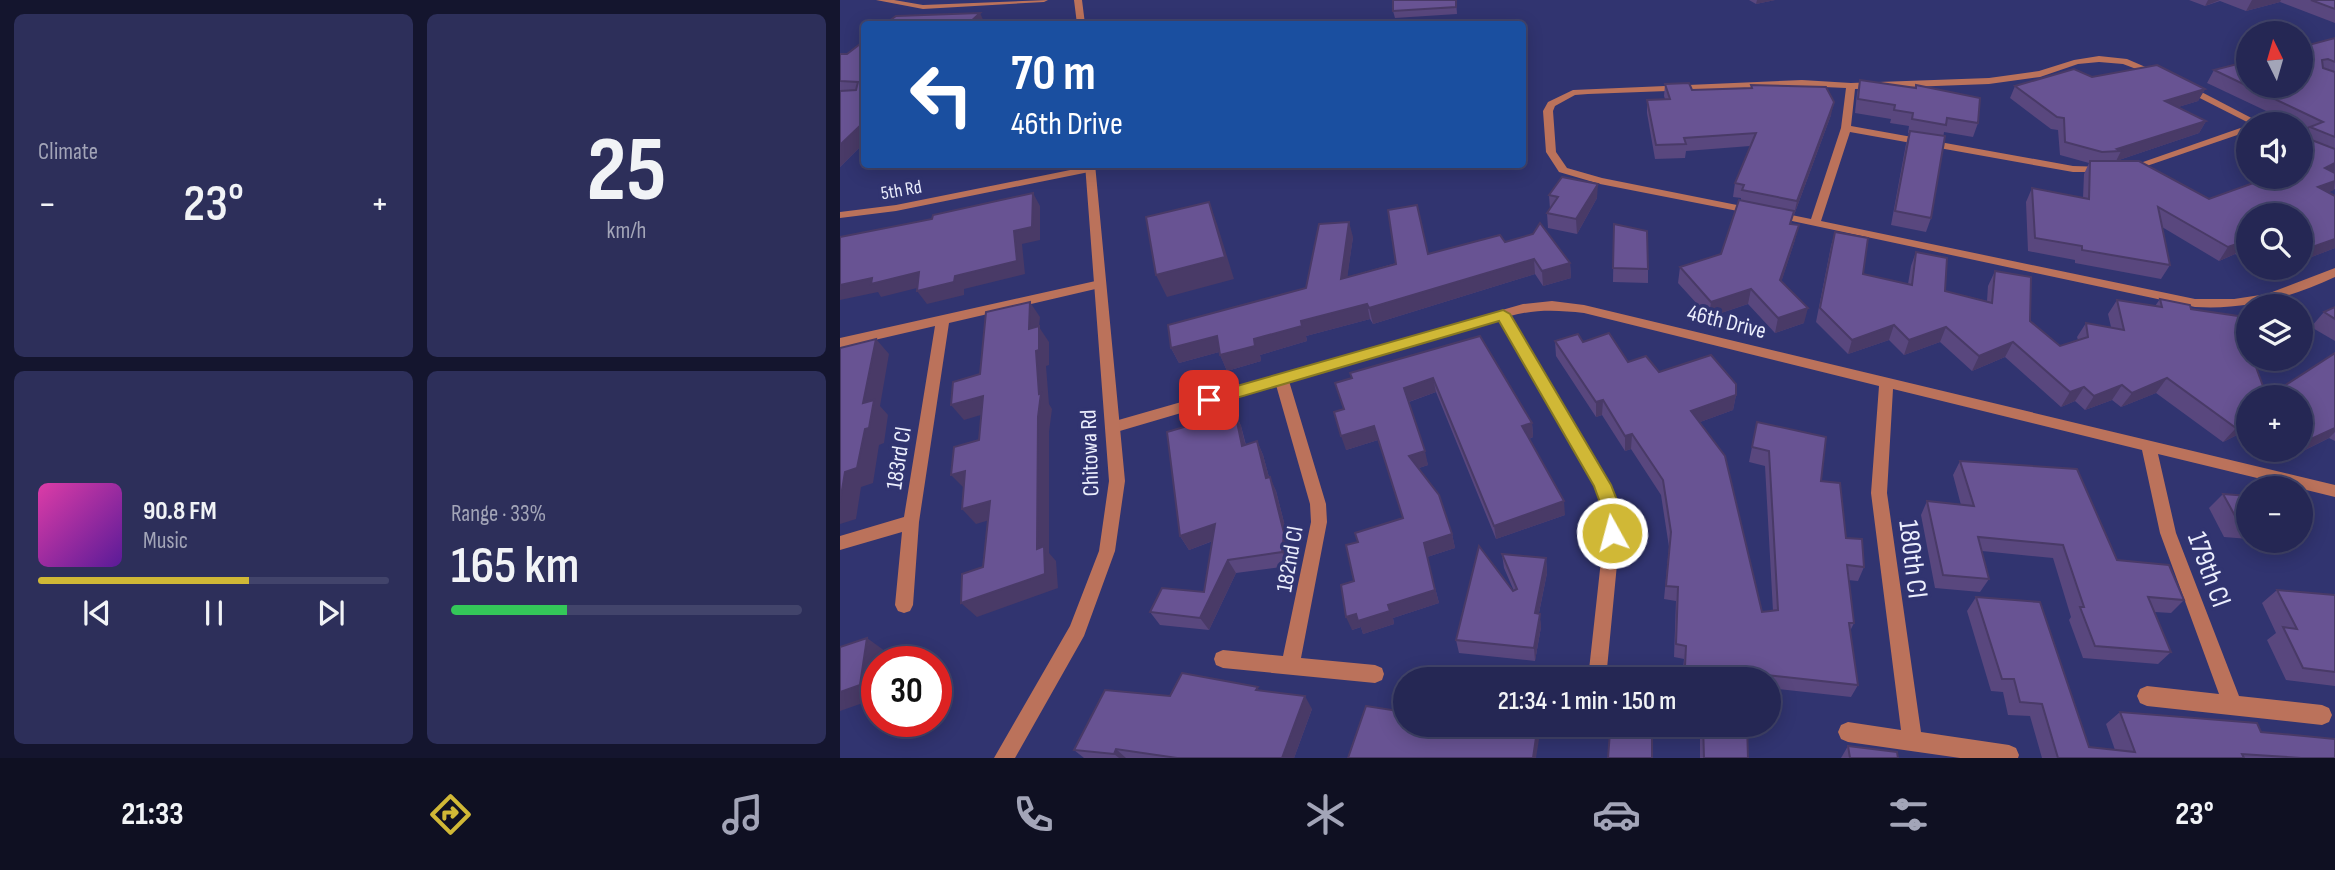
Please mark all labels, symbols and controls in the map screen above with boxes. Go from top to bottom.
north arrow [2236,21,2314,98]
map controls [2236,21,2313,553]
text: 70 m [1011,45,1096,104]
icon: left [896,49,987,140]
text: 46th Drive [1011,105,1123,144]
button: sound [2236,112,2313,189]
text: 25 [587,117,666,226]
text: Climate [38,138,98,166]
text: 23° [183,173,244,236]
street label: 5th Rd [879,176,923,205]
text: − [38,182,57,227]
text: + [370,182,389,227]
button: search [2236,203,2313,280]
text: km/h [607,217,646,245]
button: layers [2236,294,2313,371]
street label: 46th Drive [1684,299,1769,345]
pin [1179,370,1239,430]
icon: arrive [1190,381,1228,419]
button: + [2236,385,2313,462]
street label: Chitowa Rd [1074,409,1106,497]
street label: 183rd Cl [880,425,918,491]
button: − [2236,476,2313,553]
text: 90.8 FM [143,496,217,527]
position arrow [1575,496,1649,570]
text: Range · 33% [451,500,546,528]
street label: 180th Cl [1891,518,1934,600]
street label: 182nd Cl [1270,524,1310,594]
text: Music [143,527,188,555]
street label: 179th Cl [2180,528,2237,611]
text: 165 km [451,535,579,598]
icon: previous [78,594,116,632]
icon: pause [195,594,233,632]
icon: next [312,594,350,632]
speed limit sign: 30 [861,646,952,737]
text: 21:34 · 1 min · 150 m [1498,686,1676,717]
icon: directions [426,790,475,839]
icon: music [718,790,767,839]
icon: phone [1009,790,1058,839]
icon: climate [1301,790,1350,839]
icon: car [1592,790,1641,839]
icon: filters [1884,790,1933,839]
text: 21:33 [121,795,184,834]
text: 23° [2175,795,2214,834]

